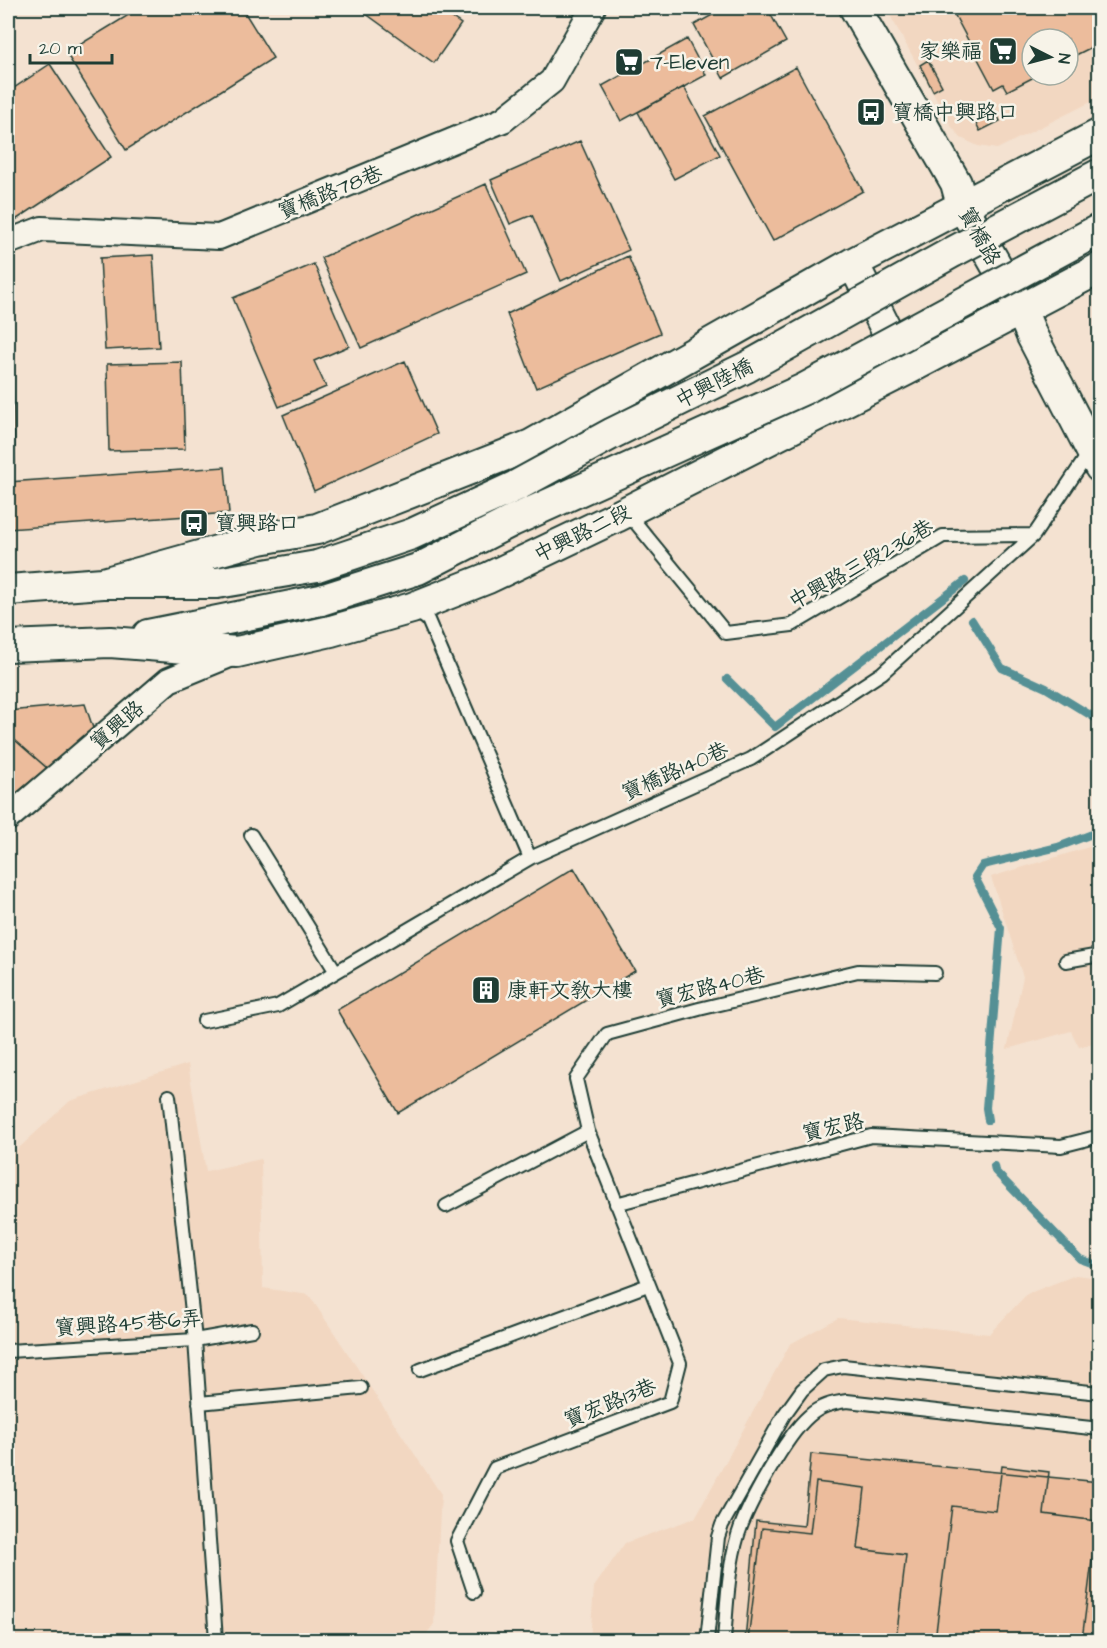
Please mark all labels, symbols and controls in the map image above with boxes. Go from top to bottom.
scale bar [30,27,112,65]
north arrow [1020,27,1080,87]
supermarket icon: 家樂福 [987,35,1019,67]
text: 20 m [39,36,82,61]
place label: 家樂福 [919,37,982,66]
supermarket icon: 7-Eleven [613,46,645,78]
place label: 7-Eleven [650,48,729,77]
text: N [1052,52,1075,65]
bus stop icon: 寶橋中興路口 [855,96,887,128]
place label: 寶橋中興路口 [892,98,1018,127]
street label: 寶橋路78巷 [274,158,387,227]
street label: 寶橋路 [952,202,1008,271]
street label: 中興陸橋 [670,351,758,415]
street label: 中興路二段 [529,497,636,569]
bus stop icon: 寶興路口 [178,507,210,539]
place label: 寶興路口 [215,509,299,538]
street label: 中興路三段236巷 [783,513,939,616]
street label: 寶興路 [84,694,151,757]
street label: 寶橋路140巷 [617,735,733,808]
street label: 寶宏路40巷 [652,960,768,1015]
building icon: 康軒文教大樓 [470,974,502,1006]
place label: 康軒文教大樓 [507,976,633,1005]
street label: 寶宏路 [799,1106,867,1149]
street label: 寶興路45巷6弄 [54,1304,203,1343]
street label: 寶宏路13巷 [560,1372,661,1435]

